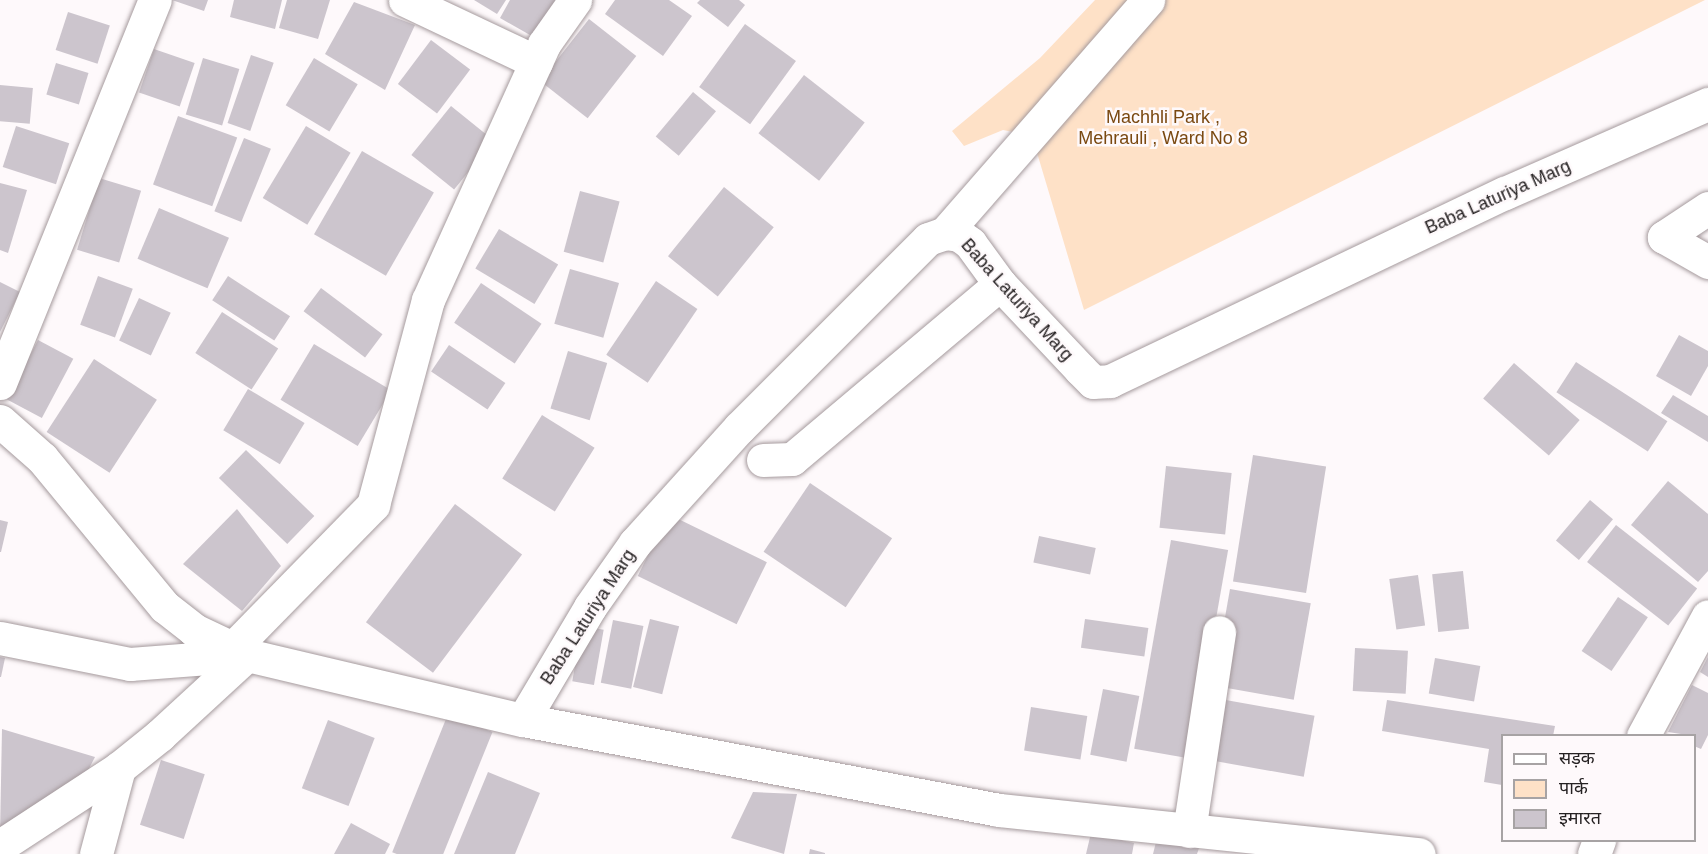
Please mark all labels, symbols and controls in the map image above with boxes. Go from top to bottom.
park label: Machhli Park , Mehrauli , Ward No 8 [1078,107,1248,150]
street label: Baba Laturiya Marg [1422,155,1574,239]
street label: Baba Laturiya Marg [956,234,1078,366]
street label: Baba Laturiya Marg [536,545,640,689]
legend [1501,734,1696,842]
text: सड़क [1559,748,1595,768]
text: पार्क [1559,778,1588,798]
text: इमारत [1559,808,1601,828]

